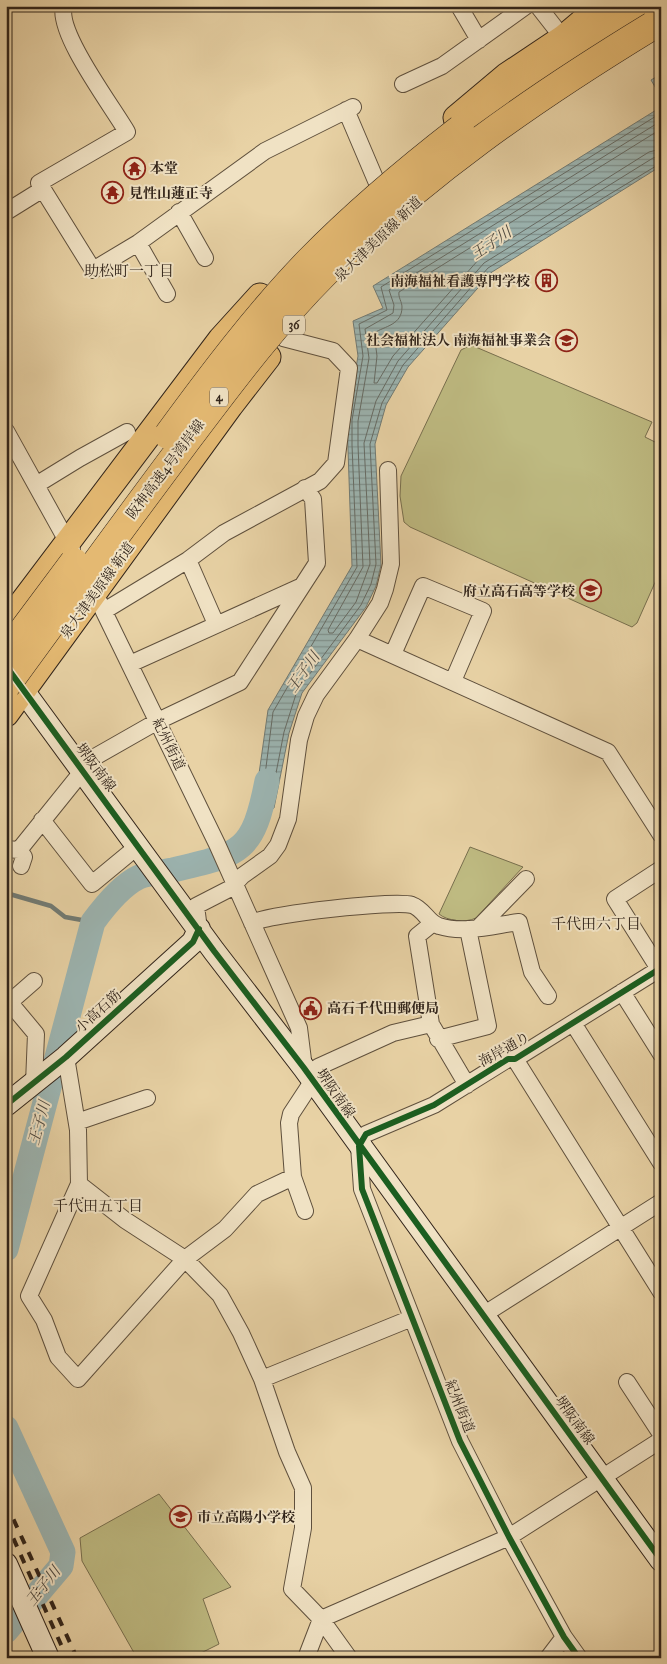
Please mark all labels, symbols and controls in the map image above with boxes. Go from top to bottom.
temple icon: 本堂 [122,156,146,180]
place label: 本堂 [150,160,178,177]
temple icon: 見性山蓮正寺 [101,181,125,205]
place label: 見性山蓮正寺 [129,185,213,202]
street label: 泉大津美原線 新道 [331,193,426,285]
water label: 王子川 [467,222,516,263]
district label: 助松町一丁目 [84,262,174,280]
building icon: 南海福祉看護専門学校 [534,269,558,293]
place label: 南海福祉看護専門学校 [390,273,530,290]
road number: 36 [283,316,305,334]
school or university icon: 社会福祉法人 南海福祉事業会 [555,328,579,352]
place label: 社会福祉法人 南海福祉事業会 [366,332,551,349]
road number: 4 [210,388,228,407]
street label: 阪神高速4号湾岸線 [123,416,208,522]
street label: 泉大津美原線 新道 [57,539,138,642]
school or university icon: 府立高石高等学校 [579,579,603,603]
place label: 府立高石高等学校 [463,583,575,600]
water label: 王子川 [283,647,324,696]
street label: 紀州街道 [149,715,188,773]
street label: 堺阪南線 [72,740,119,795]
district label: 千代田六丁目 [551,915,641,933]
street label: 小高石筋 [72,986,125,1036]
public building icon: 高石千代田郵便局 [299,996,323,1020]
place label: 高石千代田郵便局 [327,1000,439,1017]
street label: 海岸通り [476,1028,533,1070]
street label: 堺阪南線 [313,1065,359,1121]
water label: 王子川 [24,1097,54,1147]
district label: 千代田五丁目 [53,1197,143,1215]
street label: 紀州街道 [441,1377,478,1435]
street label: 堺阪南線 [551,1393,598,1448]
school or university icon: 市立高陽小学校 [169,1505,193,1529]
place label: 市立高陽小学校 [197,1509,295,1526]
water label: 王子川 [22,1561,65,1609]

